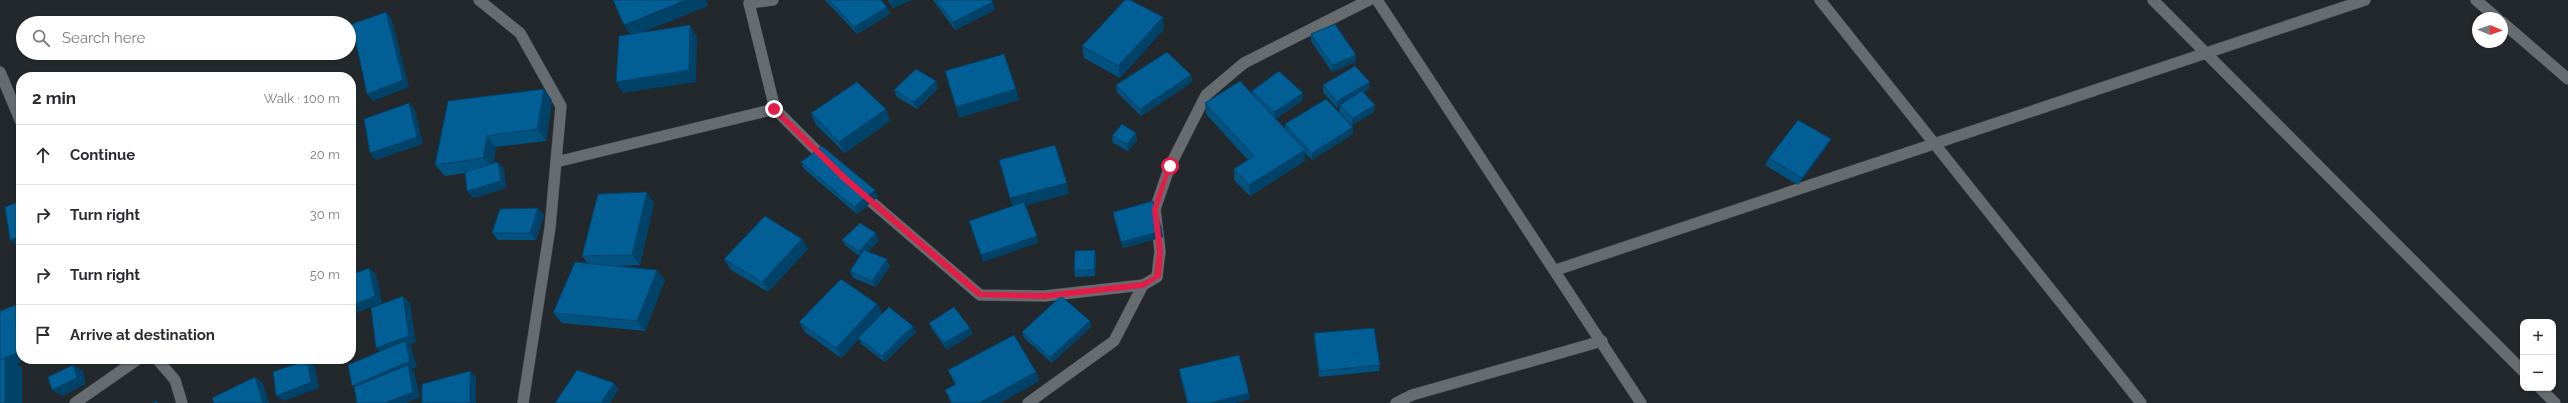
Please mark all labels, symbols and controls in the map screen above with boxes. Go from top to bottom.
north arrow [2472,12,2508,48]
search box [16,16,356,60]
icon: search [30,27,52,49]
text: Search here [62,29,145,47]
text: 2 min [32,88,76,108]
text: Walk · 100 m [264,91,340,106]
route end [765,100,783,118]
icon: ahead [32,144,54,166]
text: Continue [70,146,135,164]
text: 20 m [310,147,340,162]
route start [1161,157,1179,175]
icon: right [32,204,54,226]
text: Turn right [70,206,140,224]
text: 30 m [310,207,340,222]
icon: right [32,264,54,286]
text: Turn right [70,266,140,284]
text: 50 m [310,267,340,282]
map controls [2520,319,2556,391]
button: + [2520,319,2556,355]
icon: arrive [32,324,54,346]
text: Arrive at destination [70,326,215,344]
button: − [2520,355,2556,391]

